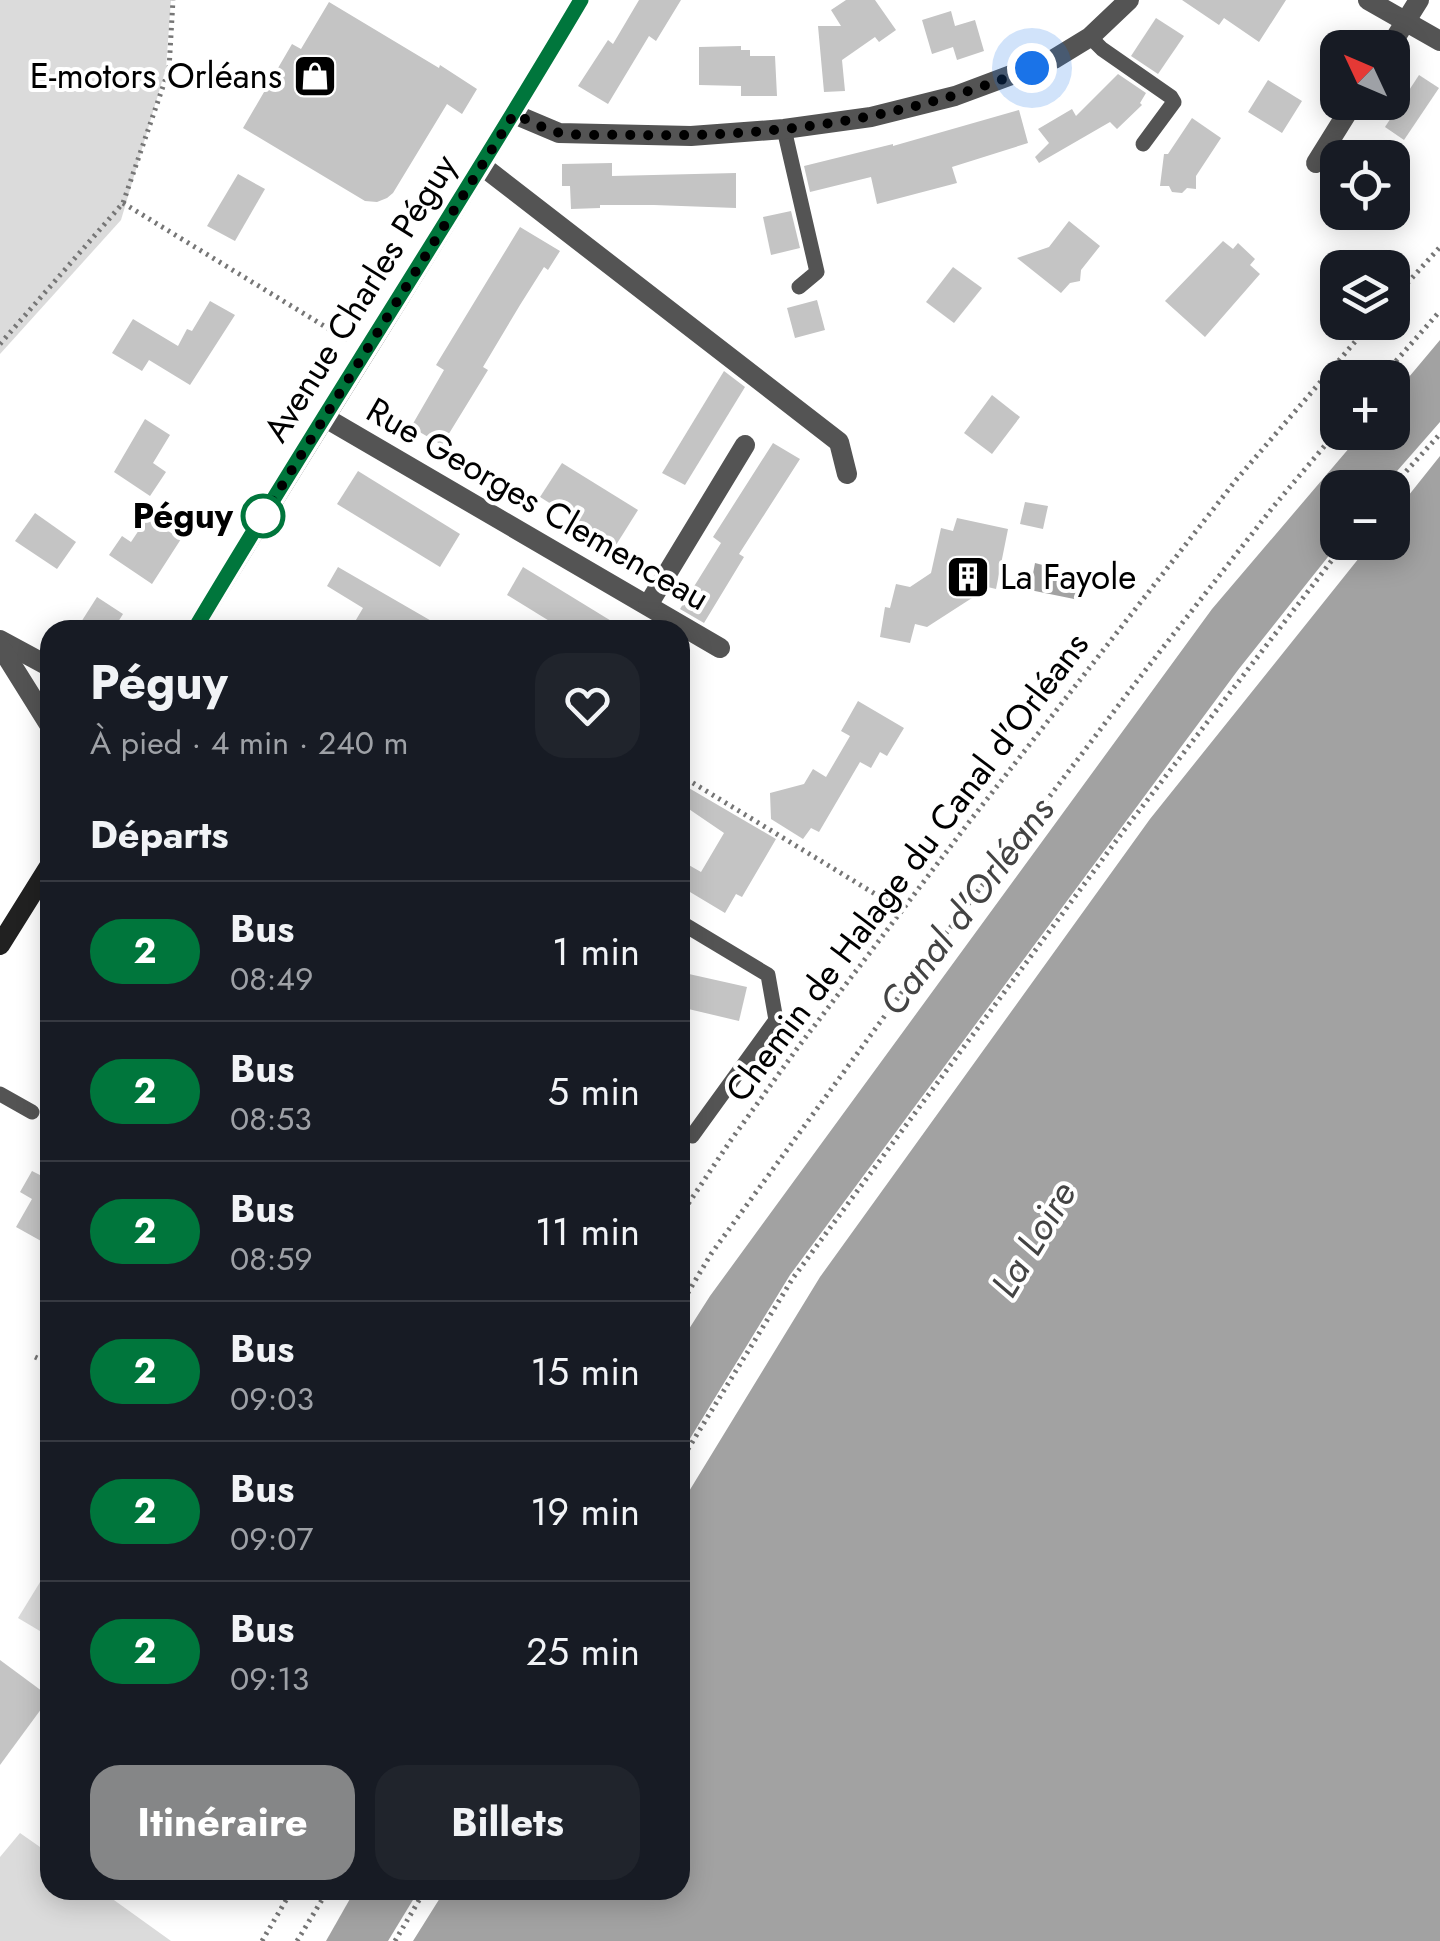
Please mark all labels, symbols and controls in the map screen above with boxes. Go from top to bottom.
north arrow [1320,30,1410,120]
map controls [1320,30,1410,560]
your location [1007,43,1057,93]
place label: E-motors Orléans [30,51,282,101]
shop icon: E-motors Orléans [292,53,338,99]
button: locate [1320,140,1410,230]
street label: Avenue Charles Péguy [251,144,469,452]
button: layers [1320,250,1410,340]
button: + [1320,360,1410,450]
street label: Rue Georges Clemenceau [357,385,719,623]
button: − [1320,470,1410,560]
place label: Péguy [132,491,234,541]
marker: Péguy [242,495,284,537]
place label: La Fayole [1000,552,1136,602]
building icon: La Fayole [945,554,991,600]
street label: Chemin de Halage du Canal d'Orléans [717,624,1097,1110]
text: Péguy [90,648,228,717]
button: heart [535,653,640,758]
text: À pied · 4 min · 240 m [90,720,409,766]
water label: Canal d'Orléans [869,788,1063,1024]
text: Départs [90,807,229,862]
text: Bus [230,901,294,956]
text: 1 min [552,924,640,979]
text: 2 [134,926,156,976]
text: 08:49 [230,956,313,1002]
text: Bus [230,1041,294,1096]
text: 5 min [548,1064,640,1119]
text: 2 [134,1066,156,1116]
text: 08:53 [230,1096,312,1142]
water label: La Loire [977,1171,1089,1307]
text: Bus [230,1181,294,1236]
text: 11 min [535,1204,640,1259]
text: 2 [134,1206,156,1256]
text: 08:59 [230,1236,313,1282]
text: Bus [230,1321,294,1376]
text: 15 min [531,1344,640,1399]
text: 2 [134,1346,156,1396]
text: 09:03 [230,1376,314,1422]
text: Bus [230,1461,294,1516]
text: 19 min [530,1484,640,1539]
text: 2 [134,1486,156,1536]
text: 09:07 [230,1516,313,1562]
text: Bus [230,1601,294,1656]
text: 25 min [526,1624,640,1679]
text: 2 [134,1626,156,1676]
text: 09:13 [230,1656,309,1702]
button: Itinéraire [90,1765,355,1880]
button: Billets [375,1765,640,1880]

